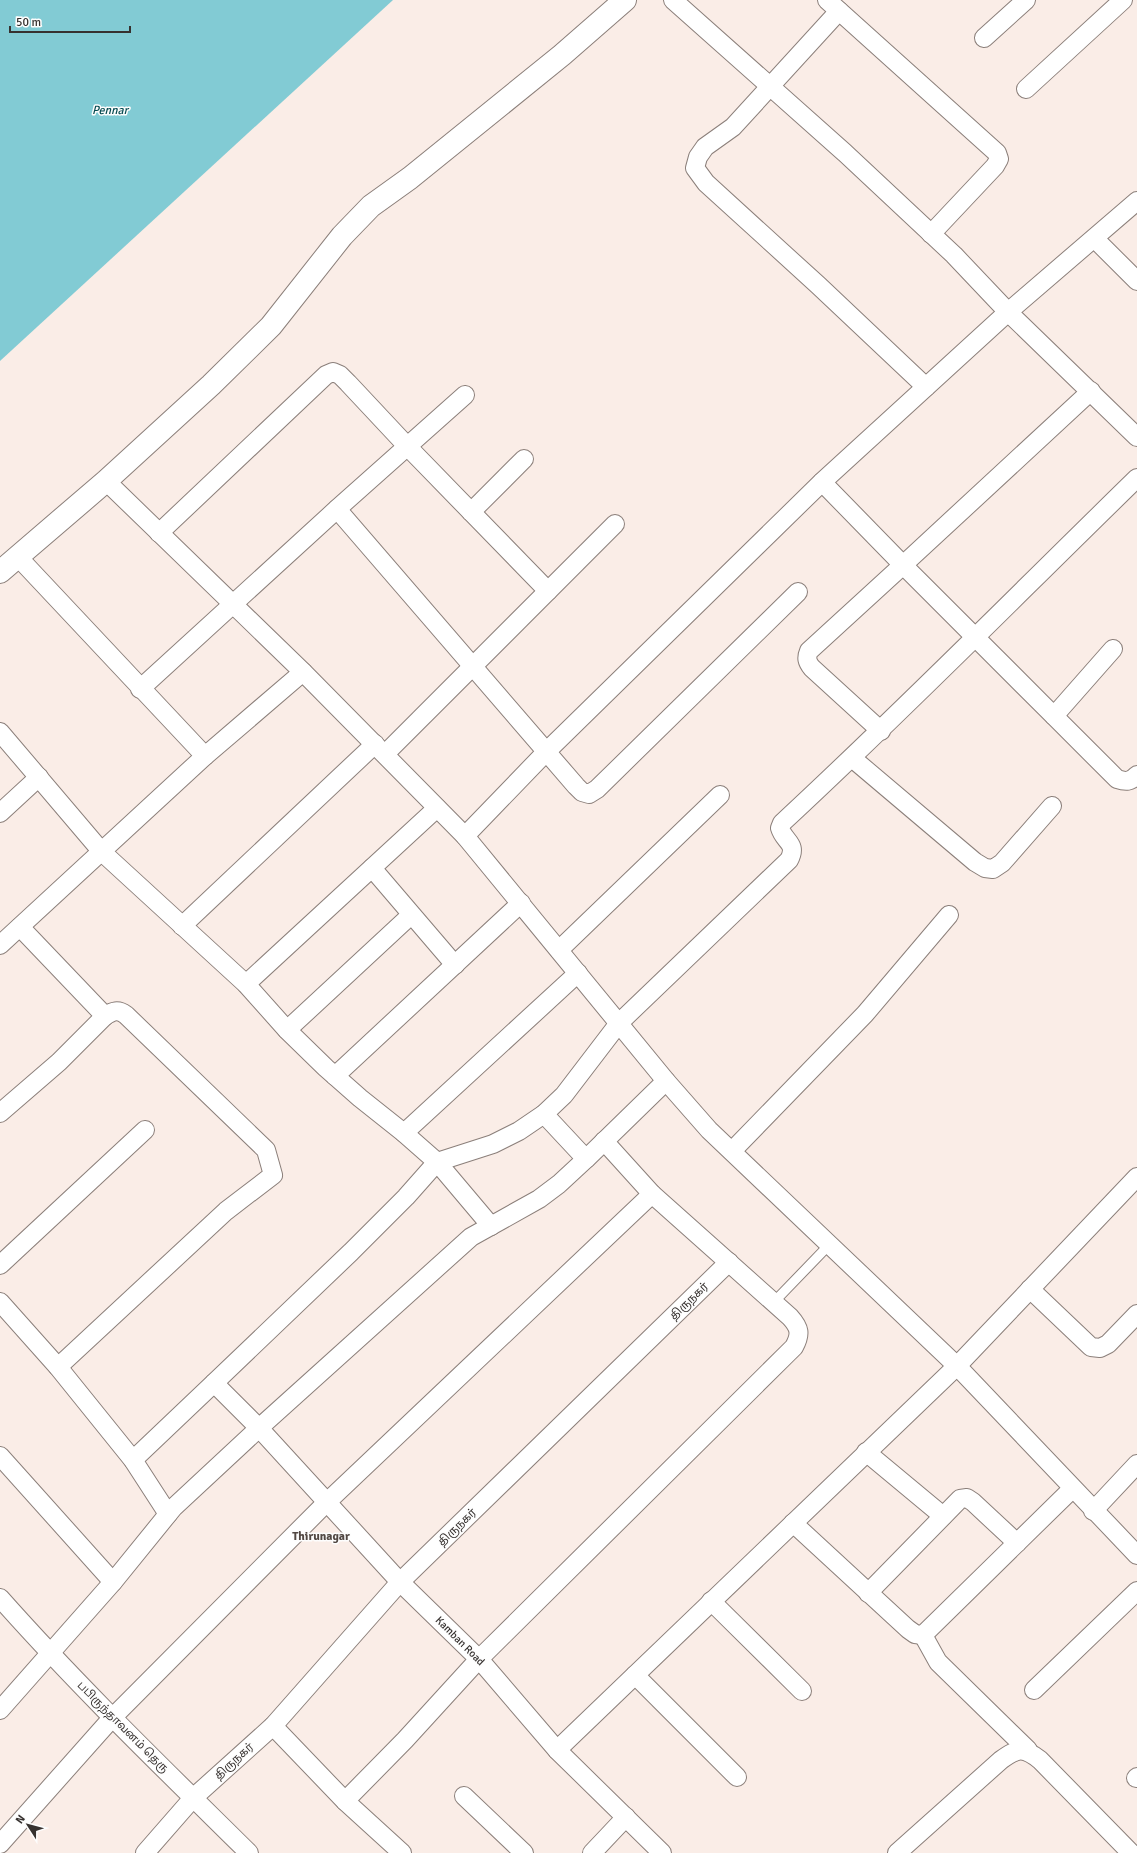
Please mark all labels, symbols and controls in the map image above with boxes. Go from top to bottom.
scale bar [10,8,130,34]
text: 50 m [16,15,41,30]
water label: Pennar [92,103,130,118]
street label: திருநகர் [667,1280,712,1323]
street label: திருநகர் [435,1506,480,1549]
district label: Thirunagar [292,1529,350,1544]
street label: Kamban Road [433,1614,487,1668]
street label: பபிருந்தாவனம் தெரு [74,1679,172,1776]
street label: திருநகர் [212,1740,257,1783]
north arrow [8,1805,48,1845]
text: N [13,1812,28,1826]

